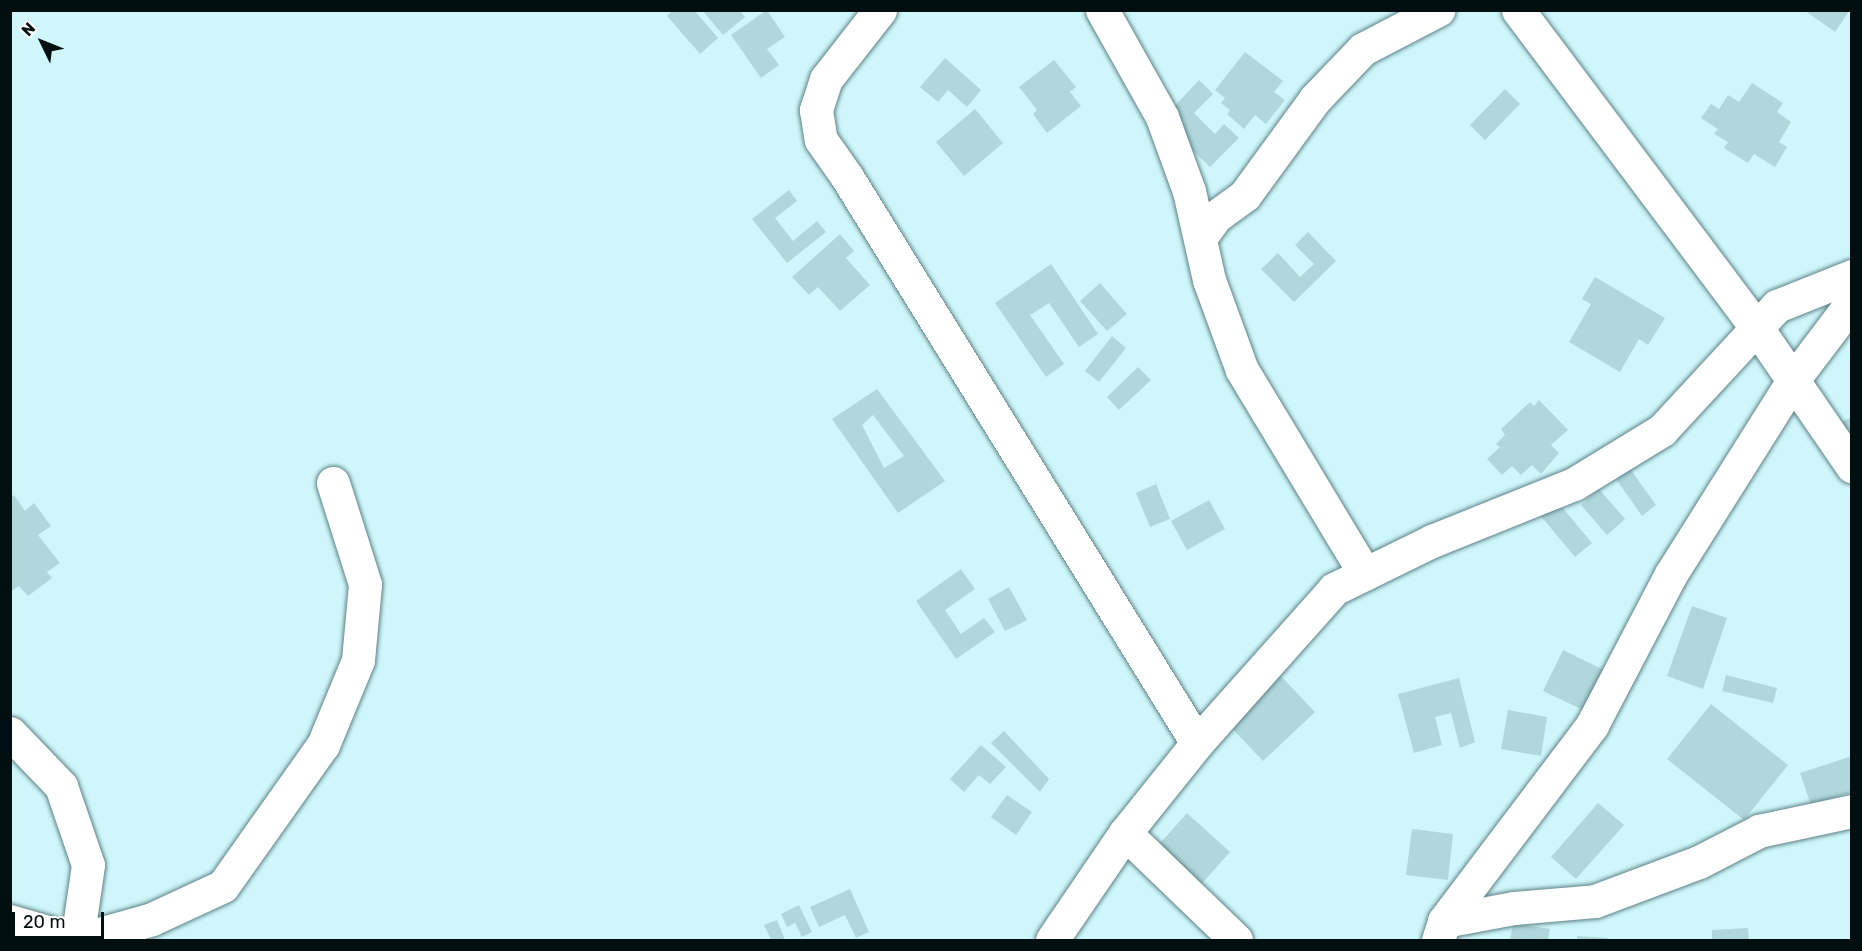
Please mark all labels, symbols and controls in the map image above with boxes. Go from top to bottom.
north arrow [12,12,72,72]
text: N [18,19,39,40]
scale bar [15,900,106,938]
text: 20 m [23,911,65,933]

